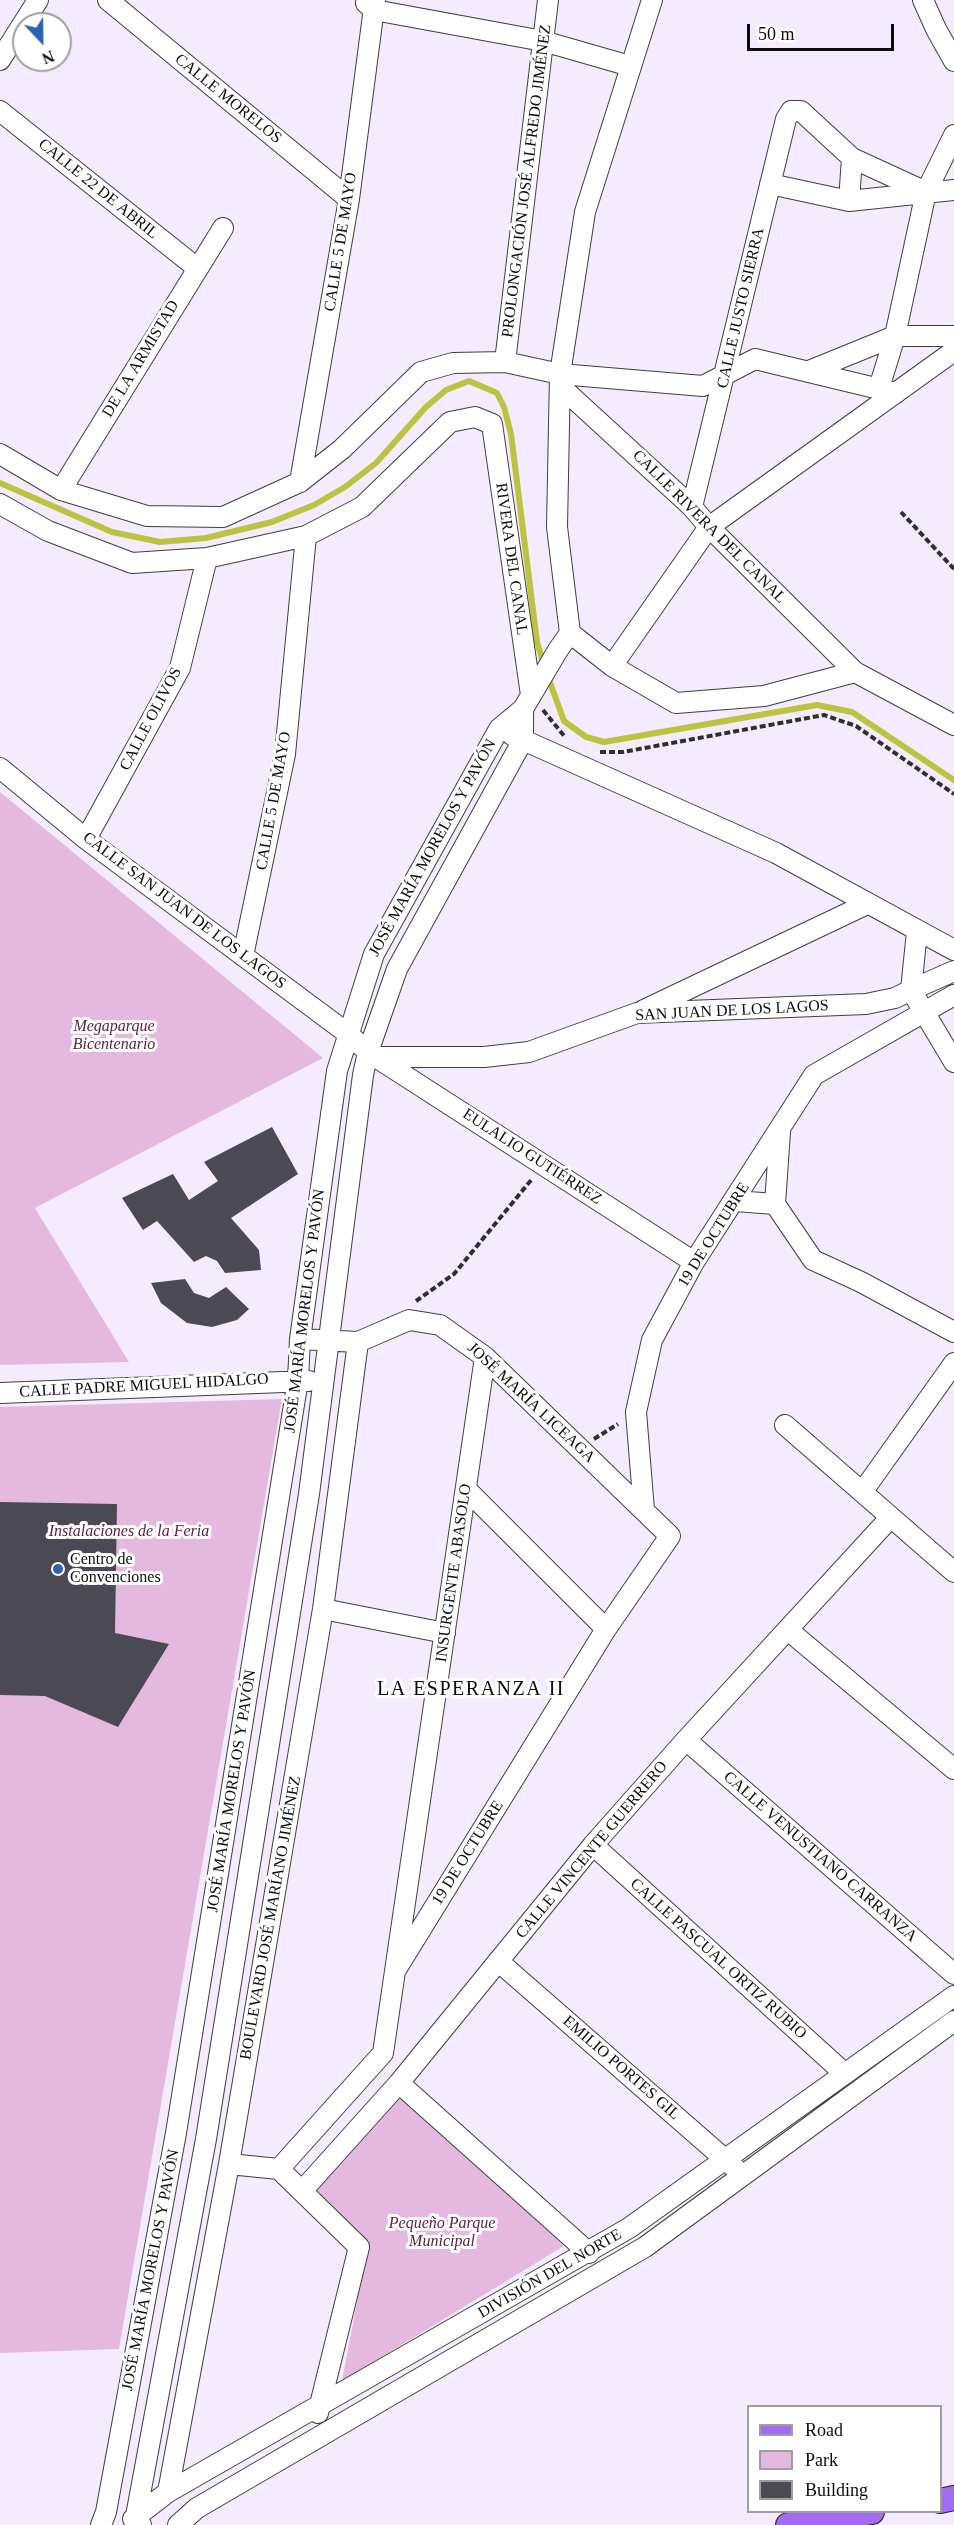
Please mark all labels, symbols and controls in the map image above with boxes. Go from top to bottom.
north arrow [12,12,72,72]
scale bar [750,12,897,50]
street label: PROLONGACIÓN JOSÉ ALFREDO JIMÉNEZ [498,23,556,339]
text: 50 m [758,24,795,44]
text: N [40,47,57,67]
street label: CALLE MORELOS [171,50,285,148]
street label: CALLE 22 DE ABRIL [34,135,162,243]
street label: CALLE 5 DE MAYO [321,171,361,313]
street label: CALLE JUSTO SIERRA [713,226,769,390]
street label: DE LA ARMISTAD [99,297,183,421]
street label: CALLE RIVERA DEL CANAL [628,446,790,608]
street label: RIVERA DEL CANAL [491,482,531,636]
street label: CALLE OLIVOS [116,664,186,774]
street label: CALLE 5 DE MAYO [252,730,296,872]
street label: JOSÉ MARÍA MORELOS Y PAVÓN [365,736,501,960]
street label: CALLE SAN JUAN DE LOS LAGOS [79,828,289,994]
street label: SAN JUAN DE LOS LAGOS [635,996,829,1026]
park label: Megaparque Bicentenario [73,1017,155,1055]
street label: EULALIO GUTIÉRREZ [459,1105,605,1209]
street label: 19 DE OCTUBRE [674,1179,754,1291]
street label: JOSÉ MARÍA MORELOS Y PAVÓN [281,1188,329,1434]
street label: JOSÉ MARÍA LICEAGA [463,1339,599,1467]
street label: CALLE PADRE MIGUEL HIDALGO [19,1370,269,1402]
street label: INSURGENTE ABASOLO [432,1483,476,1663]
park label: Instalaciones de la Feria [49,1522,209,1542]
place label: Centro de Convenciones [70,1550,161,1588]
marker: Centro de Convenciones [51,1562,65,1576]
street label: JOSÉ MARÍA MORELOS Y PAVÓN [203,1668,261,1914]
district label: LA ESPERANZA II [377,1678,565,1702]
street label: CALLE VINCENTE GUERRERO [512,1757,672,1943]
street label: CALLE VENUSTIANO CARRANZA [719,1768,921,1946]
street label: BOULEVARD JOSÉ MARÍANO JIMÉNEZ [237,1774,305,2062]
street label: 19 DE OCTUBRE [428,1797,508,1909]
street label: CALLE PASCUAL ORTIZ RUBIO [626,1875,810,2043]
street label: EMILIO PORTES GIL [558,2012,684,2124]
street label: JOSÉ MARÍA MORELOS Y PAVÓN [118,2148,184,2392]
park label: Pequeño Parque Municipal [389,2214,495,2252]
street label: DIVISIÓN DEL NORTE [475,2225,625,2323]
legend [747,2405,942,2513]
text: Road [805,2420,843,2440]
text: Park [805,2450,838,2470]
text: Building [805,2480,868,2500]

